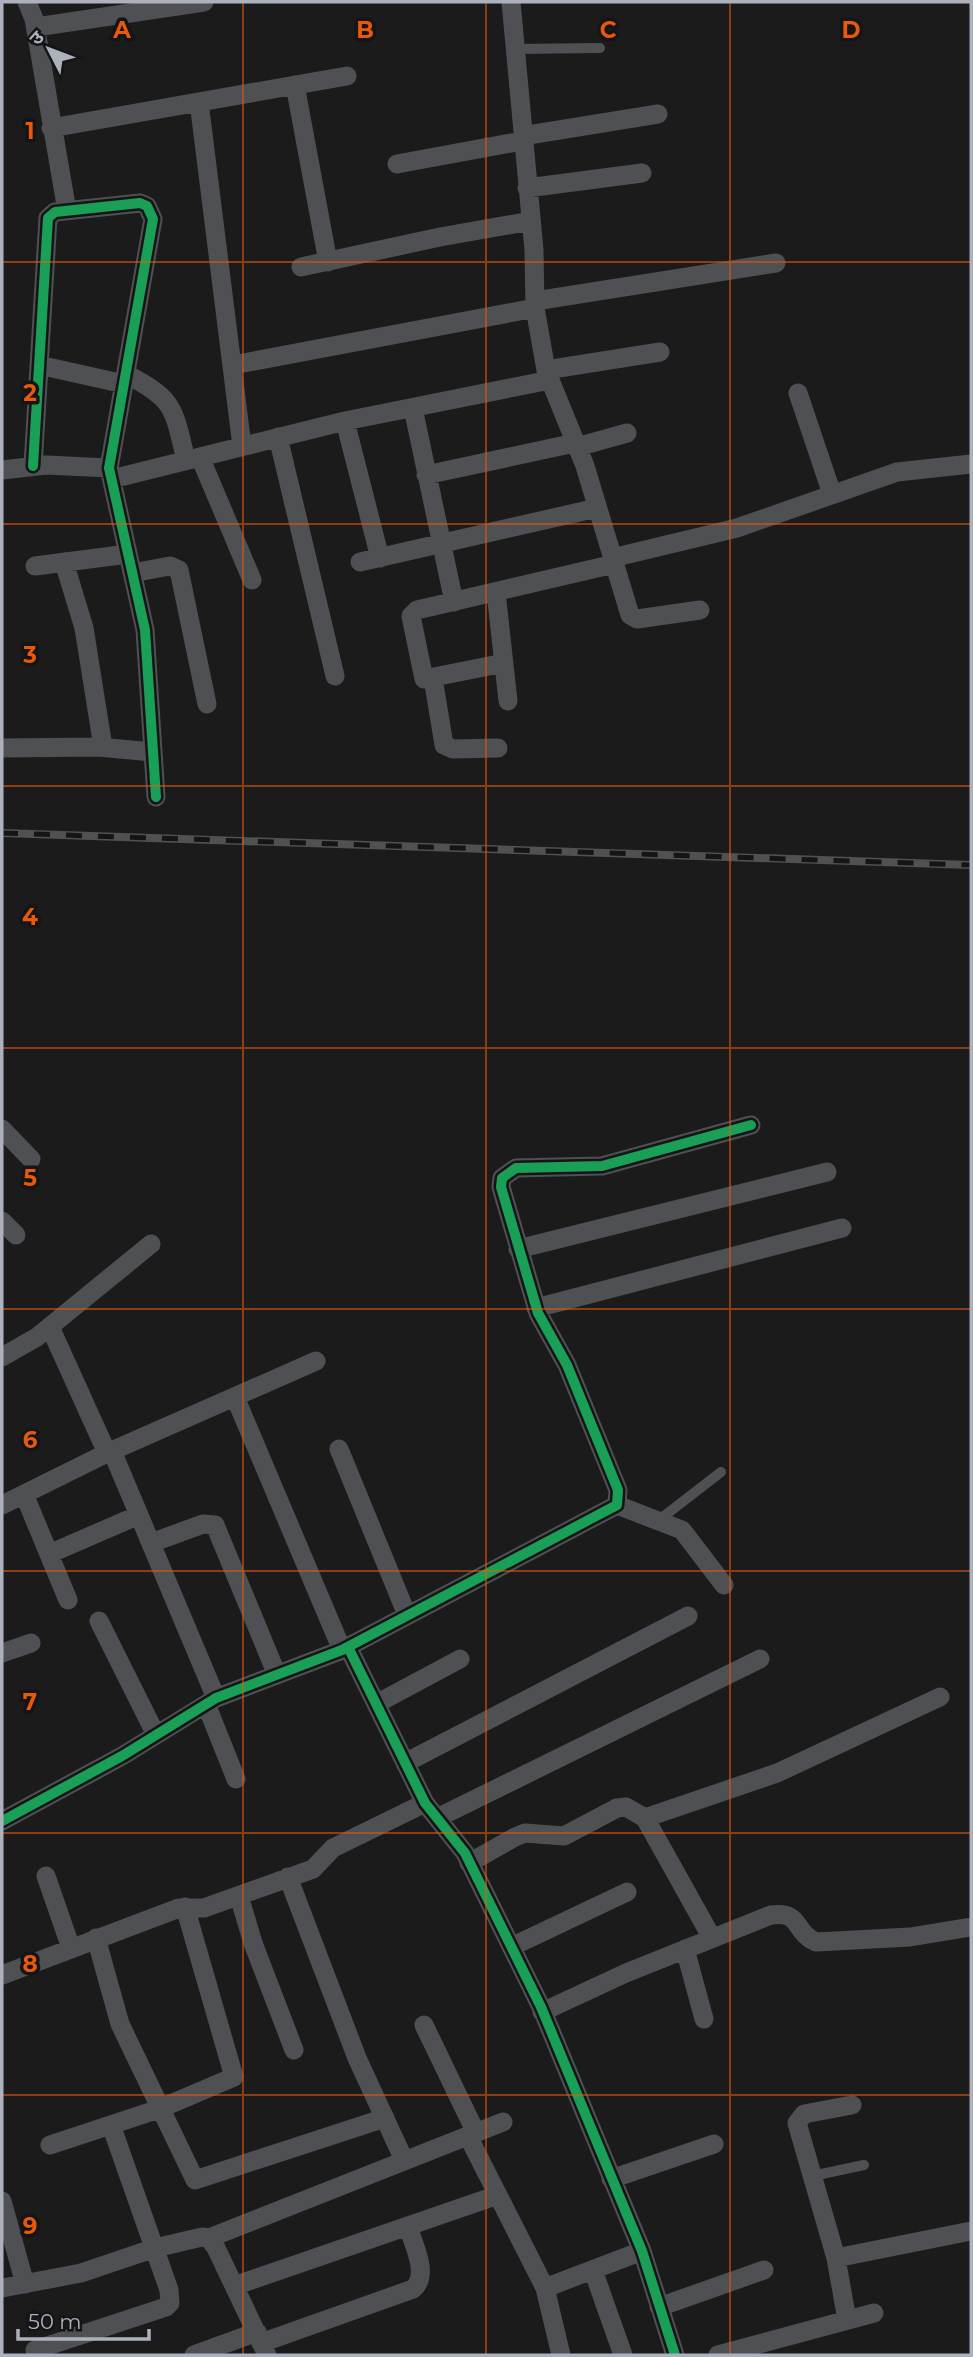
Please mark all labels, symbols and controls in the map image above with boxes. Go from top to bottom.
north arrow [14,14,84,84]
text: A [112,16,131,44]
text: B [356,16,374,44]
text: C [600,16,617,44]
text: D [842,16,861,44]
text: उ [24,25,50,50]
text: 1 [25,117,35,145]
text: 2 [23,379,37,407]
text: 3 [22,641,37,669]
text: 4 [22,903,38,931]
text: 5 [23,1164,37,1192]
text: 6 [23,1426,38,1454]
text: 7 [23,1688,37,1716]
text: 8 [22,1950,38,1978]
text: 9 [23,2212,37,2240]
scale bar [18,2298,149,2342]
text: 50 m [28,2309,82,2334]

